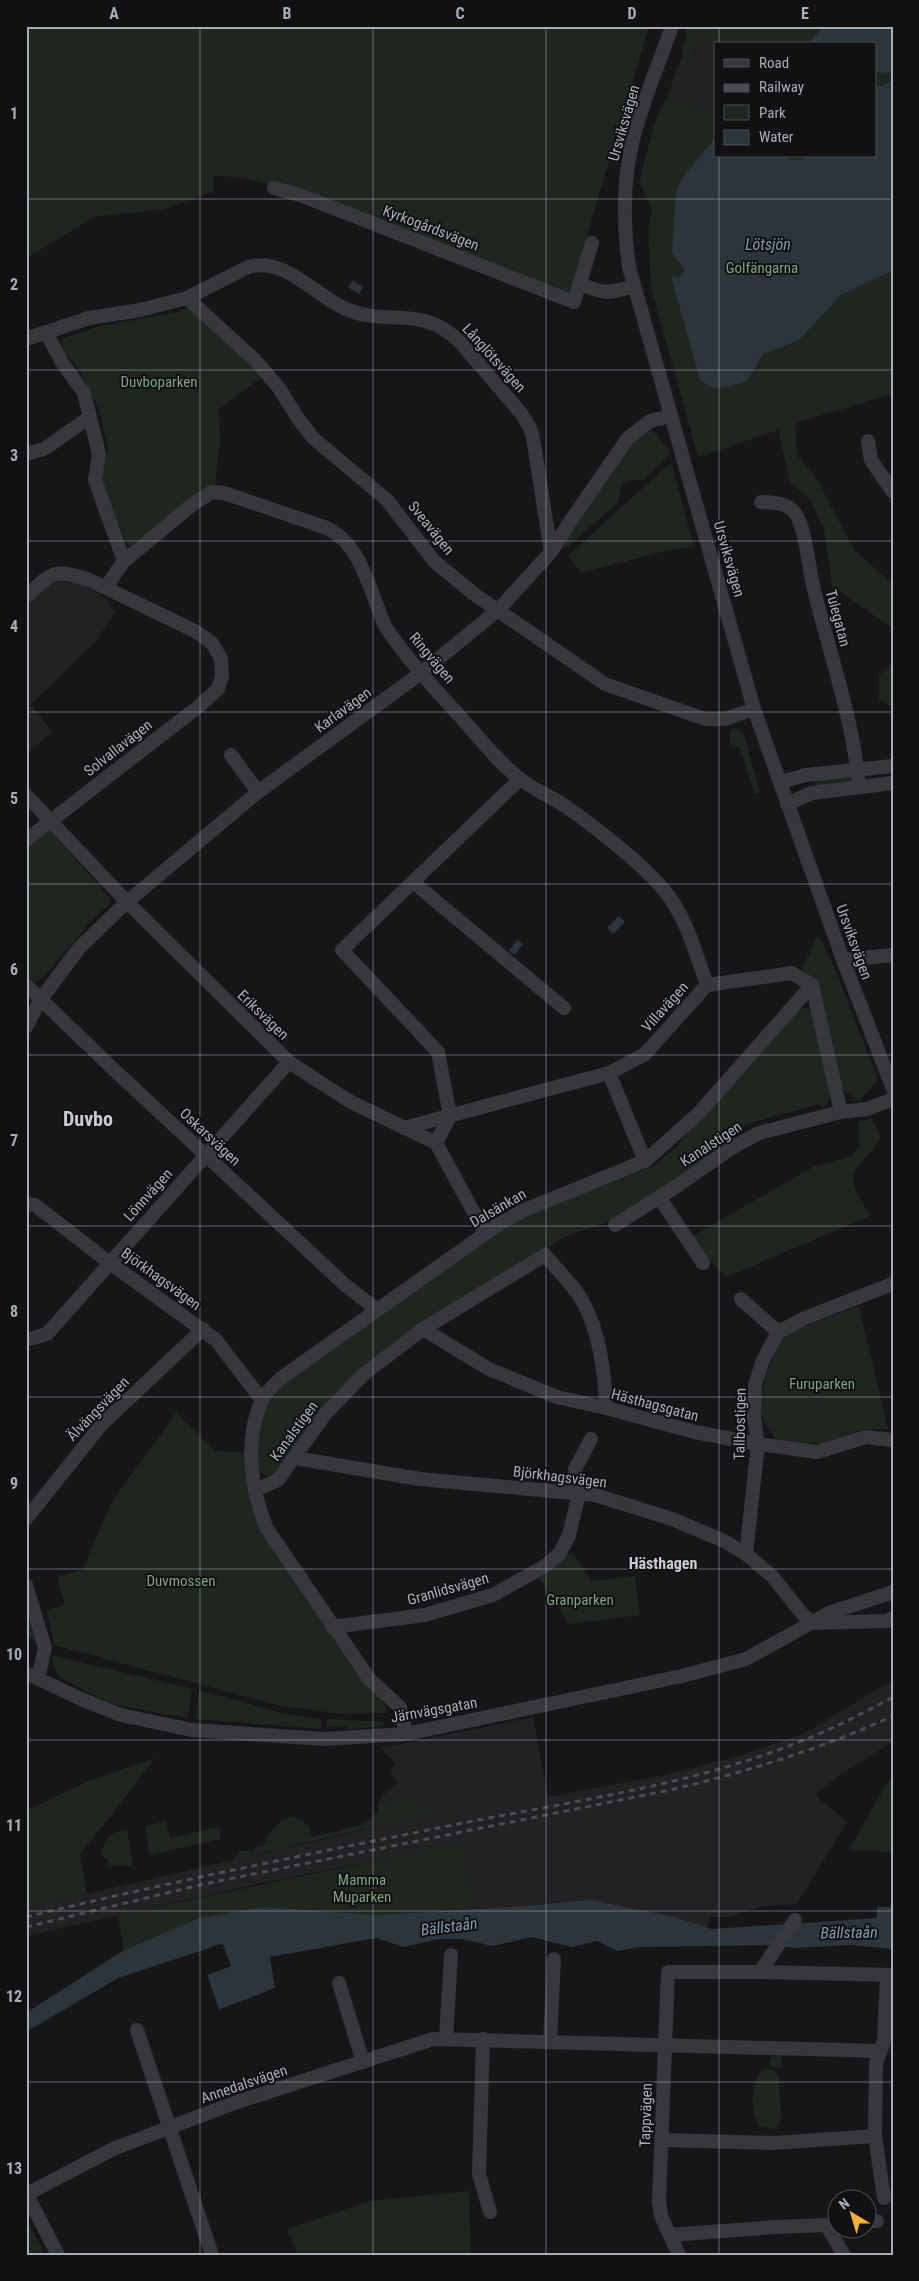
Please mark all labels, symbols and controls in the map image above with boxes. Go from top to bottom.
text: A [109,4,119,23]
text: B [283,4,292,23]
text: C [455,4,465,23]
text: D [627,4,637,23]
text: E [801,4,809,23]
legend [714,42,876,158]
text: Road [759,54,789,72]
text: Railway [759,78,804,96]
street label: Ursviksvägen [605,83,643,163]
text: 1 [10,104,18,123]
text: Park [759,104,786,122]
text: Water [759,128,794,146]
street label: Kyrkogårdsvägen [380,201,482,255]
water label: Lötsjön [745,235,791,254]
park label: Golfängarna [726,259,798,277]
text: 2 [10,275,18,294]
street label: Långlötsvägen [458,320,530,396]
park label: Duvboparken [120,373,198,391]
text: 3 [10,446,18,465]
street label: Sveavägen [404,498,458,558]
street label: Ursviksvägen [710,519,748,599]
street label: Tulegatan [822,588,854,648]
text: 4 [10,617,18,636]
street label: Ringvägen [405,629,459,687]
street label: Karlavägen [311,683,375,737]
street label: Solvallavägen [80,716,156,780]
text: 5 [10,789,18,808]
street label: Ursviksvägen [832,902,876,982]
text: 6 [10,960,18,979]
street label: Villavägen [638,978,692,1036]
street label: Eriksvägen [234,986,292,1044]
street label: Oskarsvägen [176,1104,244,1170]
district label: Duvbo [63,1107,113,1131]
street label: Kanalstigen [677,1117,745,1171]
text: 7 [10,1131,18,1150]
street label: Lönnvägen [120,1165,176,1225]
street label: Dalsänkan [467,1185,529,1231]
street label: Björkhagsvägen [118,1244,204,1314]
text: 8 [10,1302,18,1321]
street label: Älvängsvägen [63,1373,133,1445]
park label: Furuparken [789,1375,855,1393]
street label: Hästhagsgatan [609,1385,701,1425]
street label: Tallbostigen [730,1388,750,1460]
street label: Kanalstigen [266,1398,322,1464]
street label: Björkhagsvägen [512,1462,608,1492]
text: 9 [10,1474,18,1493]
district label: Hästhagen [629,1554,697,1573]
street label: Granlidsvägen [405,1569,491,1609]
park label: Duvmossen [146,1572,216,1590]
park label: Granparken [546,1591,614,1609]
text: 10 [6,1645,22,1664]
street label: Järnvägsgatan [389,1694,479,1726]
text: 11 [6,1816,22,1835]
park label: Mamma Muparken [333,1871,391,1906]
water label: Bällstaån [420,1914,479,1939]
water label: Bällstaån [820,1923,878,1942]
text: 12 [6,1987,22,2006]
street label: Annedalsvägen [198,2061,290,2107]
street label: Tappvägen [636,2083,656,2147]
text: 13 [6,2159,22,2178]
north arrow [826,2188,876,2238]
text: N [836,2195,852,2213]

